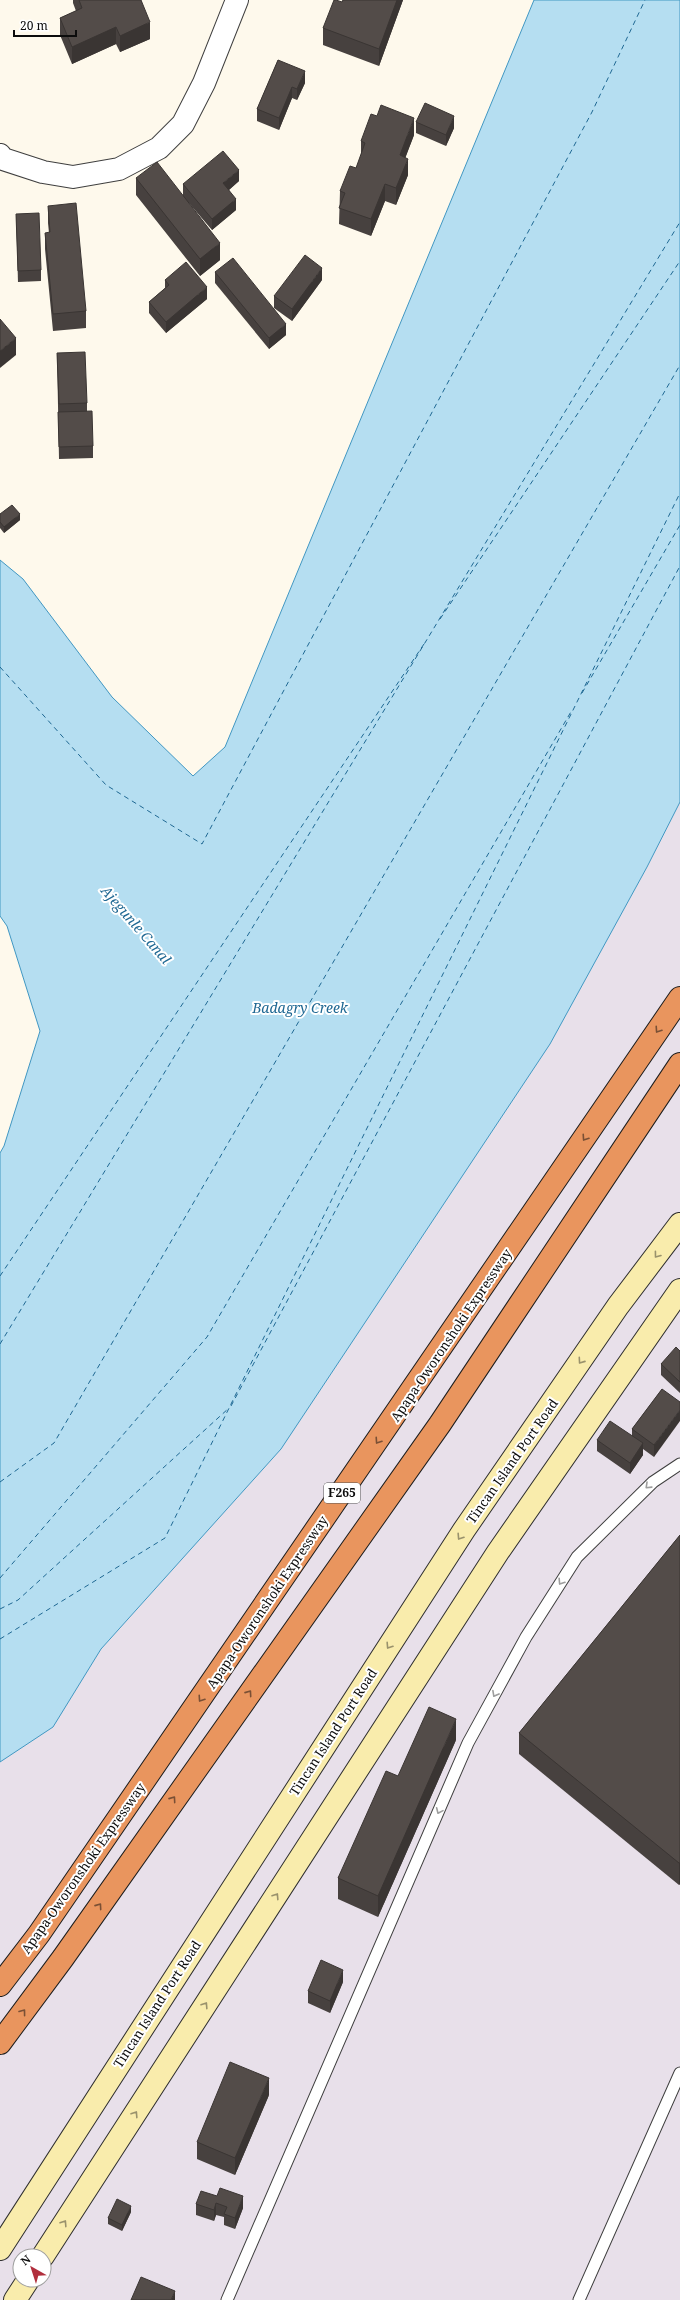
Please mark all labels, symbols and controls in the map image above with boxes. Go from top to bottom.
scale bar [14,12,76,38]
text: 20 m [20,17,48,34]
water label: Ajegunle Canal [96,881,176,968]
water label: Badagry Creek [251,998,349,1017]
one-way arrow [655,1026,663,1033]
one-way arrow [583,1133,590,1140]
street label: Apapa-Oworonshoki Expressway [386,1244,516,1425]
one-way arrow [654,1251,661,1258]
one-way arrow [578,1357,586,1364]
street label: Tincan Island Port Road [462,1395,562,1527]
one-way arrow [376,1437,383,1444]
one-way arrow [645,1481,653,1489]
road number: F265 [324,1483,360,1503]
street label: Apapa-Oworonshoki Expressway [202,1511,332,1692]
one-way arrow [457,1533,465,1540]
one-way arrow [559,1578,566,1585]
one-way arrow [386,1642,394,1649]
street label: Tincan Island Port Road [285,1665,381,1799]
one-way arrow [493,1690,500,1697]
one-way arrow [244,1691,251,1698]
one-way arrow [199,1694,206,1701]
street label: Apapa-Oworonshoki Expressway [17,1778,150,1957]
one-way arrow [168,1797,175,1804]
one-way arrow [436,1806,444,1814]
one-way arrow [271,1893,278,1900]
one-way arrow [94,1903,102,1910]
street label: Tincan Island Port Road [109,1937,205,2071]
one-way arrow [200,2002,208,2009]
one-way arrow [18,2009,25,2016]
one-way arrow [130,2111,138,2118]
one-way arrow [59,2220,67,2227]
north arrow [12,2248,52,2288]
text: N [17,2251,34,2268]

